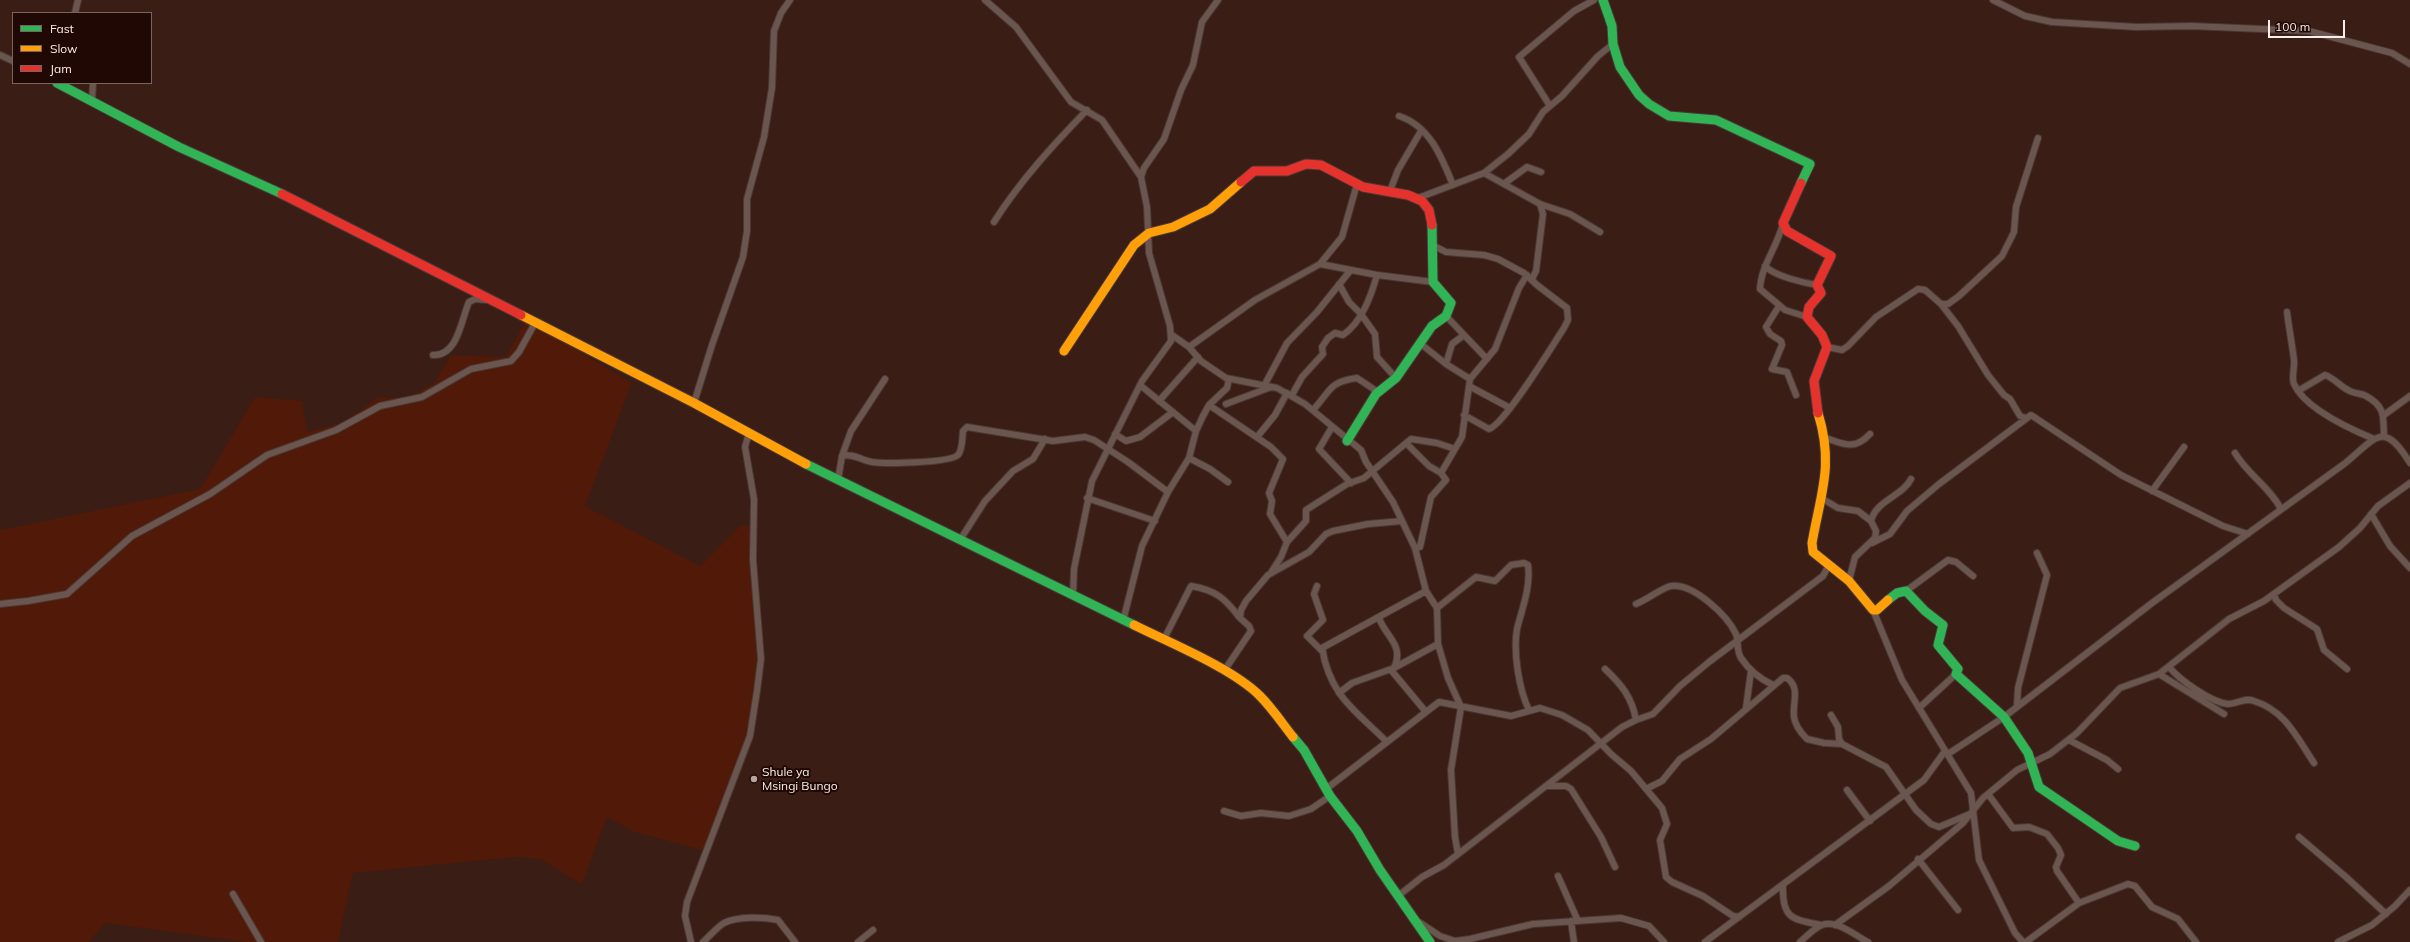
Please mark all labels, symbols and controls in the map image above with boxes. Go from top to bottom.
legend [12,12,152,84]
scale bar [2270,12,2347,38]
text: 100 m [2275,19,2310,34]
text: Fast [50,21,74,36]
text: Slow [50,41,78,56]
text: Jam [50,61,72,76]
place label: Shule ya Msingi Bungo [762,765,838,793]
marker: Shule ya Msingi Bungo [749,774,759,784]

